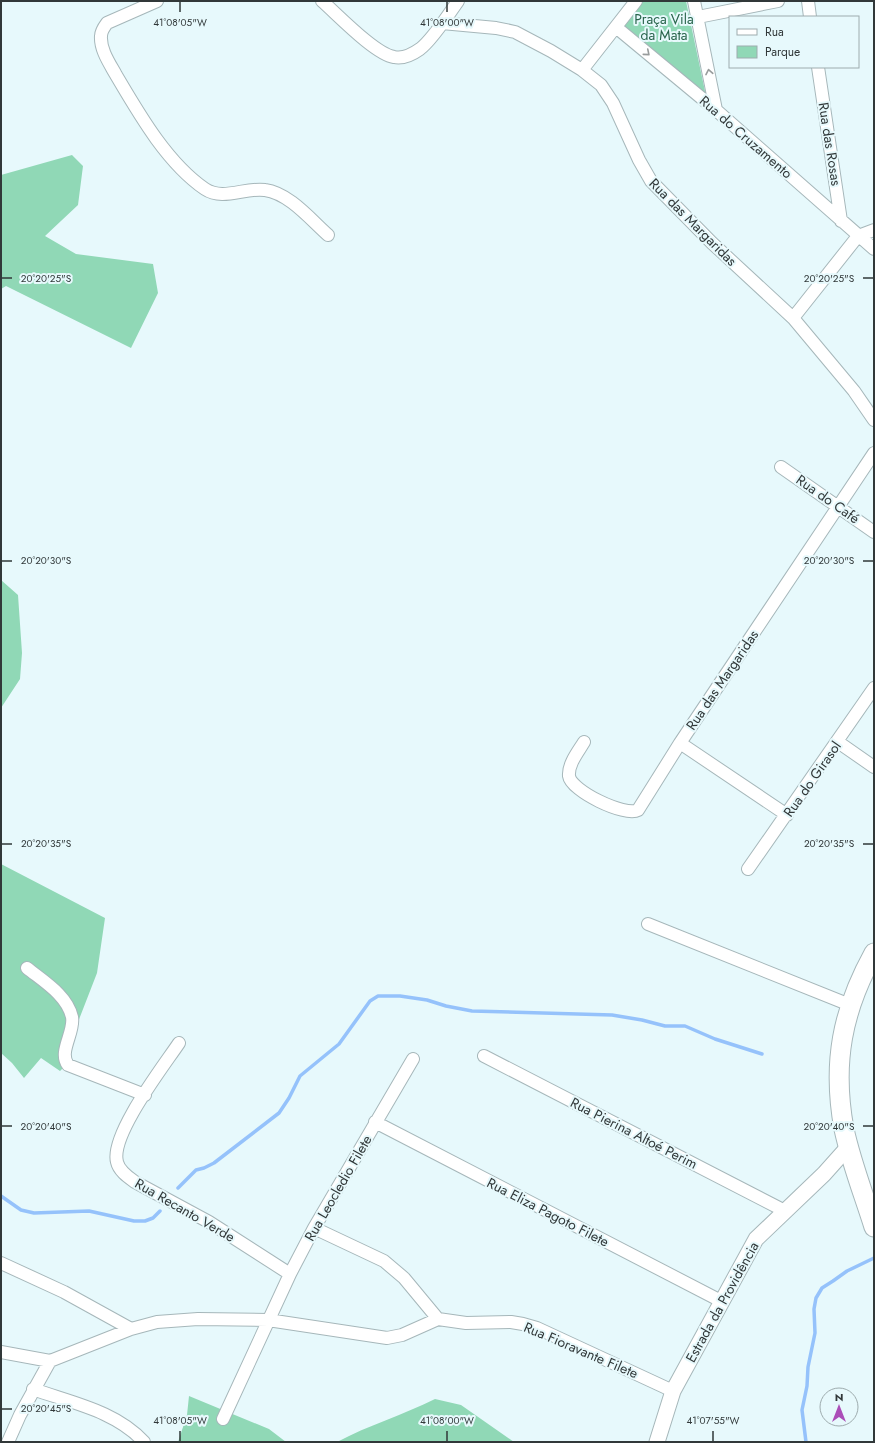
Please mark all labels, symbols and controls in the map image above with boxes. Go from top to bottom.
park label: Praça Vila da Mata [634,9,694,45]
text: 41°08'05"W [153,15,207,30]
text: 41°08'00"W [420,15,474,30]
legend [729,16,859,68]
text: Rua [765,23,784,41]
text: Parque [765,43,800,61]
one-way arrow [642,48,650,55]
one-way arrow [705,69,713,75]
street label: Rua do Cruzamento [695,91,797,183]
street label: Rua das Rosas [814,101,847,187]
street label: Rua das Margaridas [645,174,742,271]
text: 20°20'25"S [21,271,72,286]
text: 20°20'25"S [804,271,855,286]
street label: Rua do Café [792,470,864,528]
text: 20°20'30"S [21,553,72,568]
text: 20°20'30"S [804,553,855,568]
street label: Rua das Margaridas [681,626,763,734]
street label: Rua do Girasol [778,737,846,821]
text: 20°20'35"S [21,836,72,851]
text: 20°20'35"S [804,836,855,851]
street label: Rua Pierina Altoé Perim [567,1092,701,1174]
text: 20°20'40"S [21,1119,72,1134]
text: 20°20'40"S [804,1119,855,1134]
street label: Rua Leocledio Filete [299,1131,377,1245]
street label: Rua Recanto Verde [131,1173,239,1247]
street label: Rua Eliza Pagoto Filete [484,1173,612,1251]
street label: Estrada da Providência [681,1238,763,1366]
street label: Rua Fioravante Filete [521,1317,641,1383]
north arrow [819,1387,859,1427]
text: N [835,1389,843,1405]
text: 20°20'45"S [21,1401,72,1416]
text: 41°08'05"W [153,1413,207,1428]
text: 41°08'00"W [420,1413,474,1428]
text: 41°07'55"W [686,1413,740,1428]

